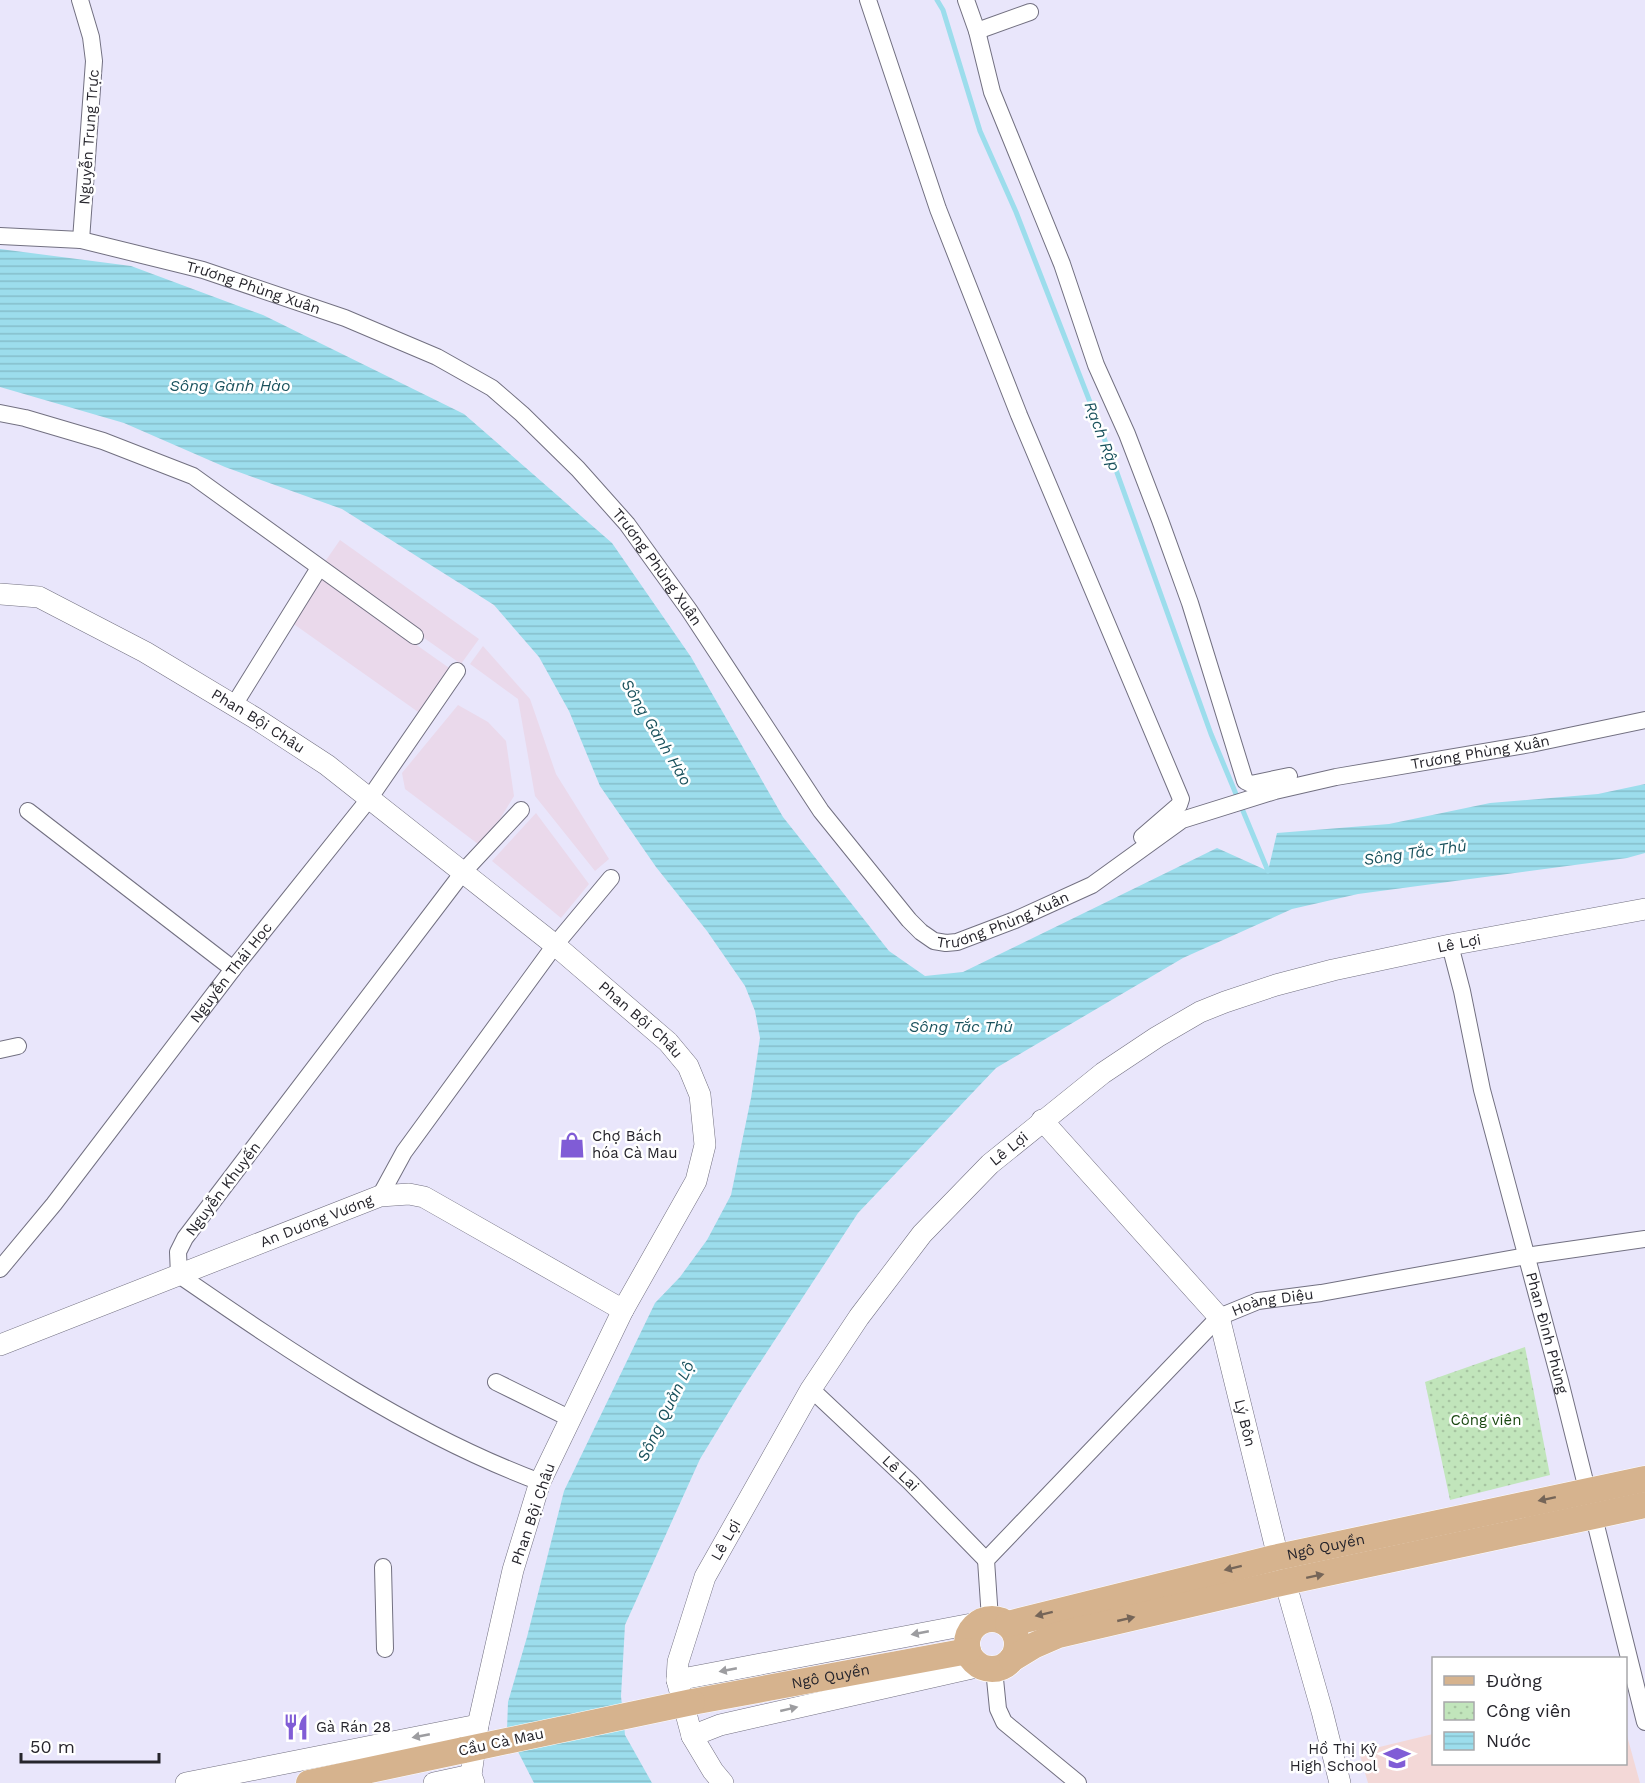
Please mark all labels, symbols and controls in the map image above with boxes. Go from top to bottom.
street label: Nguyễn Trung Trực [74,69,103,205]
street label: Trương Phùng Xuân [184,257,323,318]
water label: Sông Gành Hào [169,376,291,395]
water label: Rạch Rập [1081,399,1124,474]
street label: Trương Phùng Xuân [608,505,706,629]
water label: Sông Gành Hào [617,675,696,789]
street label: Phan Bội Châu [208,685,308,757]
street label: Trương Phùng Xuân [1409,731,1551,773]
water label: Sông Tắc Thủ [1362,836,1468,869]
street label: Trương Phùng Xuân [935,888,1072,952]
street label: Nguyễn Thái Học [186,919,276,1026]
street label: Lê Lợi [1435,930,1482,956]
street label: Phan Bội Châu [595,977,687,1062]
water label: Sông Tắc Thủ [909,1017,1013,1036]
place label: Chợ Bách hóa Cà Mau [592,1127,678,1162]
street label: Lê Lợi [986,1128,1032,1170]
shop icon: Chợ Bách hóa Cà Mau [557,1130,587,1160]
street label: Nguyễn Khuyến [181,1138,264,1240]
street label: An Dương Vương [257,1191,376,1251]
street label: Phan Đình Phùng [1522,1270,1572,1396]
street label: Hoàng Diệu [1229,1285,1314,1320]
water label: Sông Quản Lộ [633,1358,698,1465]
street label: Lý Bôn [1231,1397,1260,1449]
park label: Công viên [1450,1411,1522,1429]
street label: Lê Lai [878,1452,923,1495]
street label: Phan Bội Châu [507,1461,559,1567]
one-way arrow [1537,1495,1556,1505]
street label: Lê Lợi [707,1516,745,1564]
street label: Ngô Quyền [1285,1530,1366,1564]
one-way arrow [1224,1563,1242,1573]
one-way arrow [1306,1570,1325,1580]
one-way arrow [1034,1610,1053,1620]
one-way arrow [1116,1614,1135,1624]
one-way arrow [910,1629,929,1638]
legend [1432,1657,1627,1765]
street label: Ngô Quyền [790,1660,871,1692]
one-way arrow [719,1666,738,1675]
text: Đường [1486,1670,1542,1691]
text: Công viên [1486,1700,1571,1721]
one-way arrow [780,1704,798,1714]
restaurant icon: Gà Rán 28 [281,1712,311,1742]
place label: Gà Rán 28 [316,1718,391,1736]
street label: Cầu Cà Mau [456,1724,546,1760]
scale bar [21,1726,159,1764]
text: Nước [1486,1730,1531,1751]
one-way arrow [411,1732,430,1741]
text: 50 m [30,1736,75,1757]
place label: Hồ Thị Kỷ High School [1290,1740,1377,1775]
school or university icon: Hồ Thị Kỷ High School [1382,1743,1412,1773]

